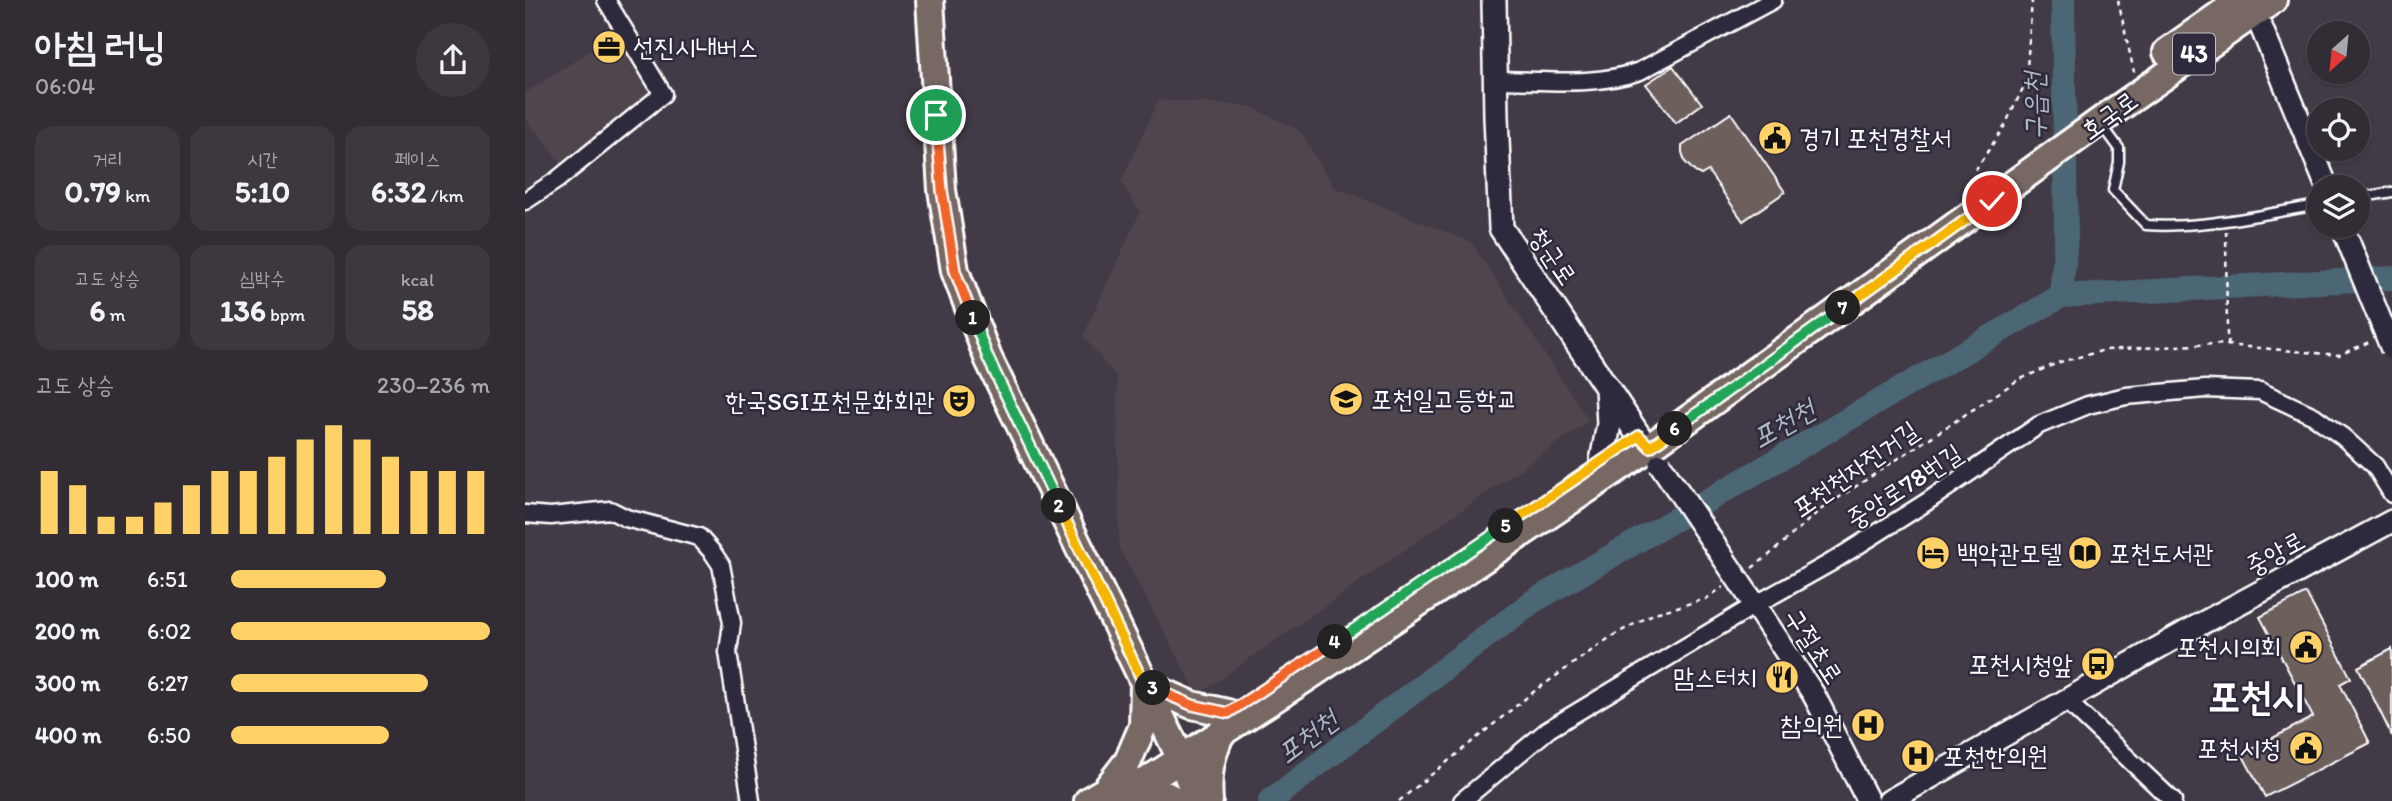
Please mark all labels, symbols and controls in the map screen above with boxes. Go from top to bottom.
north arrow [2307,21,2369,84]
map controls [2307,21,2370,238]
text: 아침 러닝 [35,23,166,69]
button: share [416,23,490,97]
office icon: 선진시내버스 [590,28,628,66]
place label: 선진시내버스 [633,31,759,63]
road number: 43 [2173,34,2215,74]
water label: 구읍천 [2016,69,2052,140]
text: 06:04 [35,72,95,100]
street label: 호국로 [2074,84,2144,146]
pin [906,85,966,145]
icon: arrive [917,96,955,134]
button: locate [2307,98,2370,161]
public building icon: 경기 포천경찰서 [1756,119,1794,157]
place label: 경기 포천경찰서 [1799,122,1951,154]
text: 거리 [92,148,123,171]
text: 시간 [247,148,278,171]
text: 페이스 [395,148,440,171]
pin [1962,171,2022,231]
text: 0.79 [65,173,121,210]
text: 5:10 [235,173,290,210]
text: 6:32 [371,173,426,210]
button: layers [2307,175,2370,238]
icon: check [1973,182,2011,220]
text: km [121,184,150,207]
text: /km [426,184,464,207]
street label: 청군로 [1522,221,1584,291]
text: 고도 상승 [75,267,140,290]
text: 심박수 [240,267,285,290]
text: kcal [401,268,434,291]
pin: 7 [1825,290,1861,326]
text: 58 [401,291,434,328]
text: 6 [89,292,105,329]
text: 136 [220,292,266,329]
text: 7 [1838,296,1847,319]
pin: 1 [955,300,991,336]
text: m [105,303,126,326]
text: bpm [266,303,305,326]
text: 1 [968,306,977,329]
text: 고도 상승 [35,371,114,399]
text: 230–236 m [377,371,490,399]
school or university icon: 포천일고등학교 [1327,380,1365,418]
theatre icon: 한국SGI포천문화회관 [940,382,978,420]
place label: 포천일고등학교 [1371,383,1517,415]
place label: 한국SGI포천문화회관 [725,385,935,417]
water label: 포천천 [1745,390,1823,455]
pin: 6 [1657,412,1693,446]
street label: 포천천자전거길 [1786,414,1924,524]
text: 6 [1669,417,1680,440]
street label: 중앙로78번길 [1840,437,1968,535]
pin: 2 [1041,489,1077,524]
text: 2 [1054,494,1064,517]
pin: 5 [1489,508,1523,544]
text: 5 [1501,514,1510,537]
street label: 중앙로 [2240,524,2310,582]
hotel icon: 백악관모텔 [1914,534,1952,572]
library icon: 포천도서관 [2066,534,2104,572]
place label: 백악관모텔 [1957,537,2062,569]
place label: 포천도서관 [2109,537,2214,569]
text: 100 m [35,565,99,593]
text: 6:51 [147,565,188,593]
street label: 구절초로 [1778,602,1850,690]
text: 200 m [35,617,100,645]
text: 6:02 [147,617,191,645]
pin: 4 [1317,624,1353,660]
public building icon: 포천시의회 [2287,628,2325,666]
text: 4 [1329,630,1340,653]
place label: 포천시의회 [2176,631,2281,663]
bus stop icon: 포천시청앞 [2079,645,2117,683]
place label: 포천시청앞 [1968,648,2073,680]
restaurant icon: 맘스터치 [1763,658,1801,696]
place label: 맘스터치 [1673,661,1757,693]
text: 300 m [35,669,100,697]
text: 6:27 [147,669,188,697]
pin: 3 [1135,670,1171,706]
district label: 포천시 [2208,672,2304,720]
text: 3 [1147,676,1158,699]
water label: 포천천 [1270,701,1346,770]
hospital icon: 참의원 [1849,706,1887,744]
place label: 참의원 [1780,709,1843,741]
text: 400 m [35,721,102,749]
text: 6:50 [147,721,191,749]
public building icon: 포천시청 [2287,729,2325,767]
place label: 포천시청 [2197,732,2281,764]
hospital icon: 포천한의원 [1899,737,1937,775]
place label: 포천한의원 [1943,740,2048,772]

